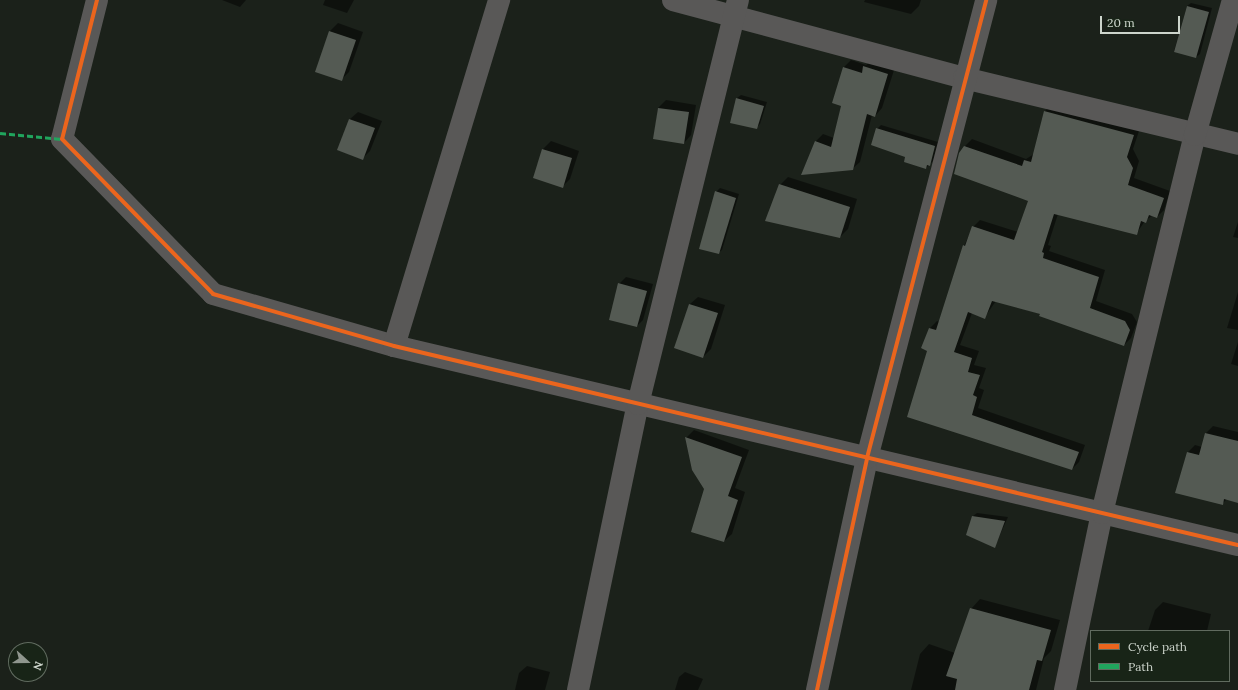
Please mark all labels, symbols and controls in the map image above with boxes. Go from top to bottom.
scale bar [1102,8,1182,34]
text: 20 m [1107,15,1135,30]
legend [1090,630,1230,682]
text: Cycle path [1128,639,1187,654]
north arrow [8,642,48,682]
text: N [30,659,46,672]
text: Path [1128,659,1153,674]

